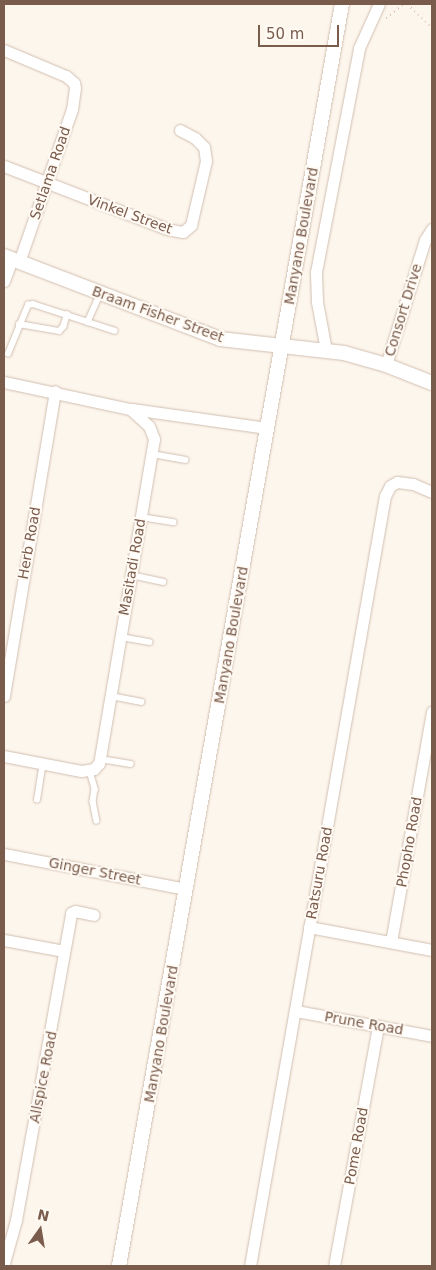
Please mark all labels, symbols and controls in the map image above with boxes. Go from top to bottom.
scale bar [261,15,342,47]
text: 50 m [266,25,304,43]
street label: Setlama Road [26,124,74,222]
street label: Manyano Boulevard [281,166,321,306]
street label: Vinkel Street [85,191,175,237]
street label: Consort Drive [381,262,425,358]
street label: Braam Fisher Street [90,282,226,346]
street label: Herb Road [14,505,44,581]
street label: Masitadi Road [115,517,149,617]
street label: Manyano Boulevard [211,565,251,705]
street label: Phopho Road [393,795,425,889]
street label: Ratsuru Road [303,825,335,921]
street label: Ginger Street [47,854,143,888]
street label: Manyano Boulevard [141,964,181,1104]
street label: Prune Road [323,1008,405,1038]
street label: Allspice Road [26,1030,60,1124]
street label: Pome Road [341,1106,371,1186]
north arrow [15,1205,65,1255]
text: N [36,1206,51,1224]

